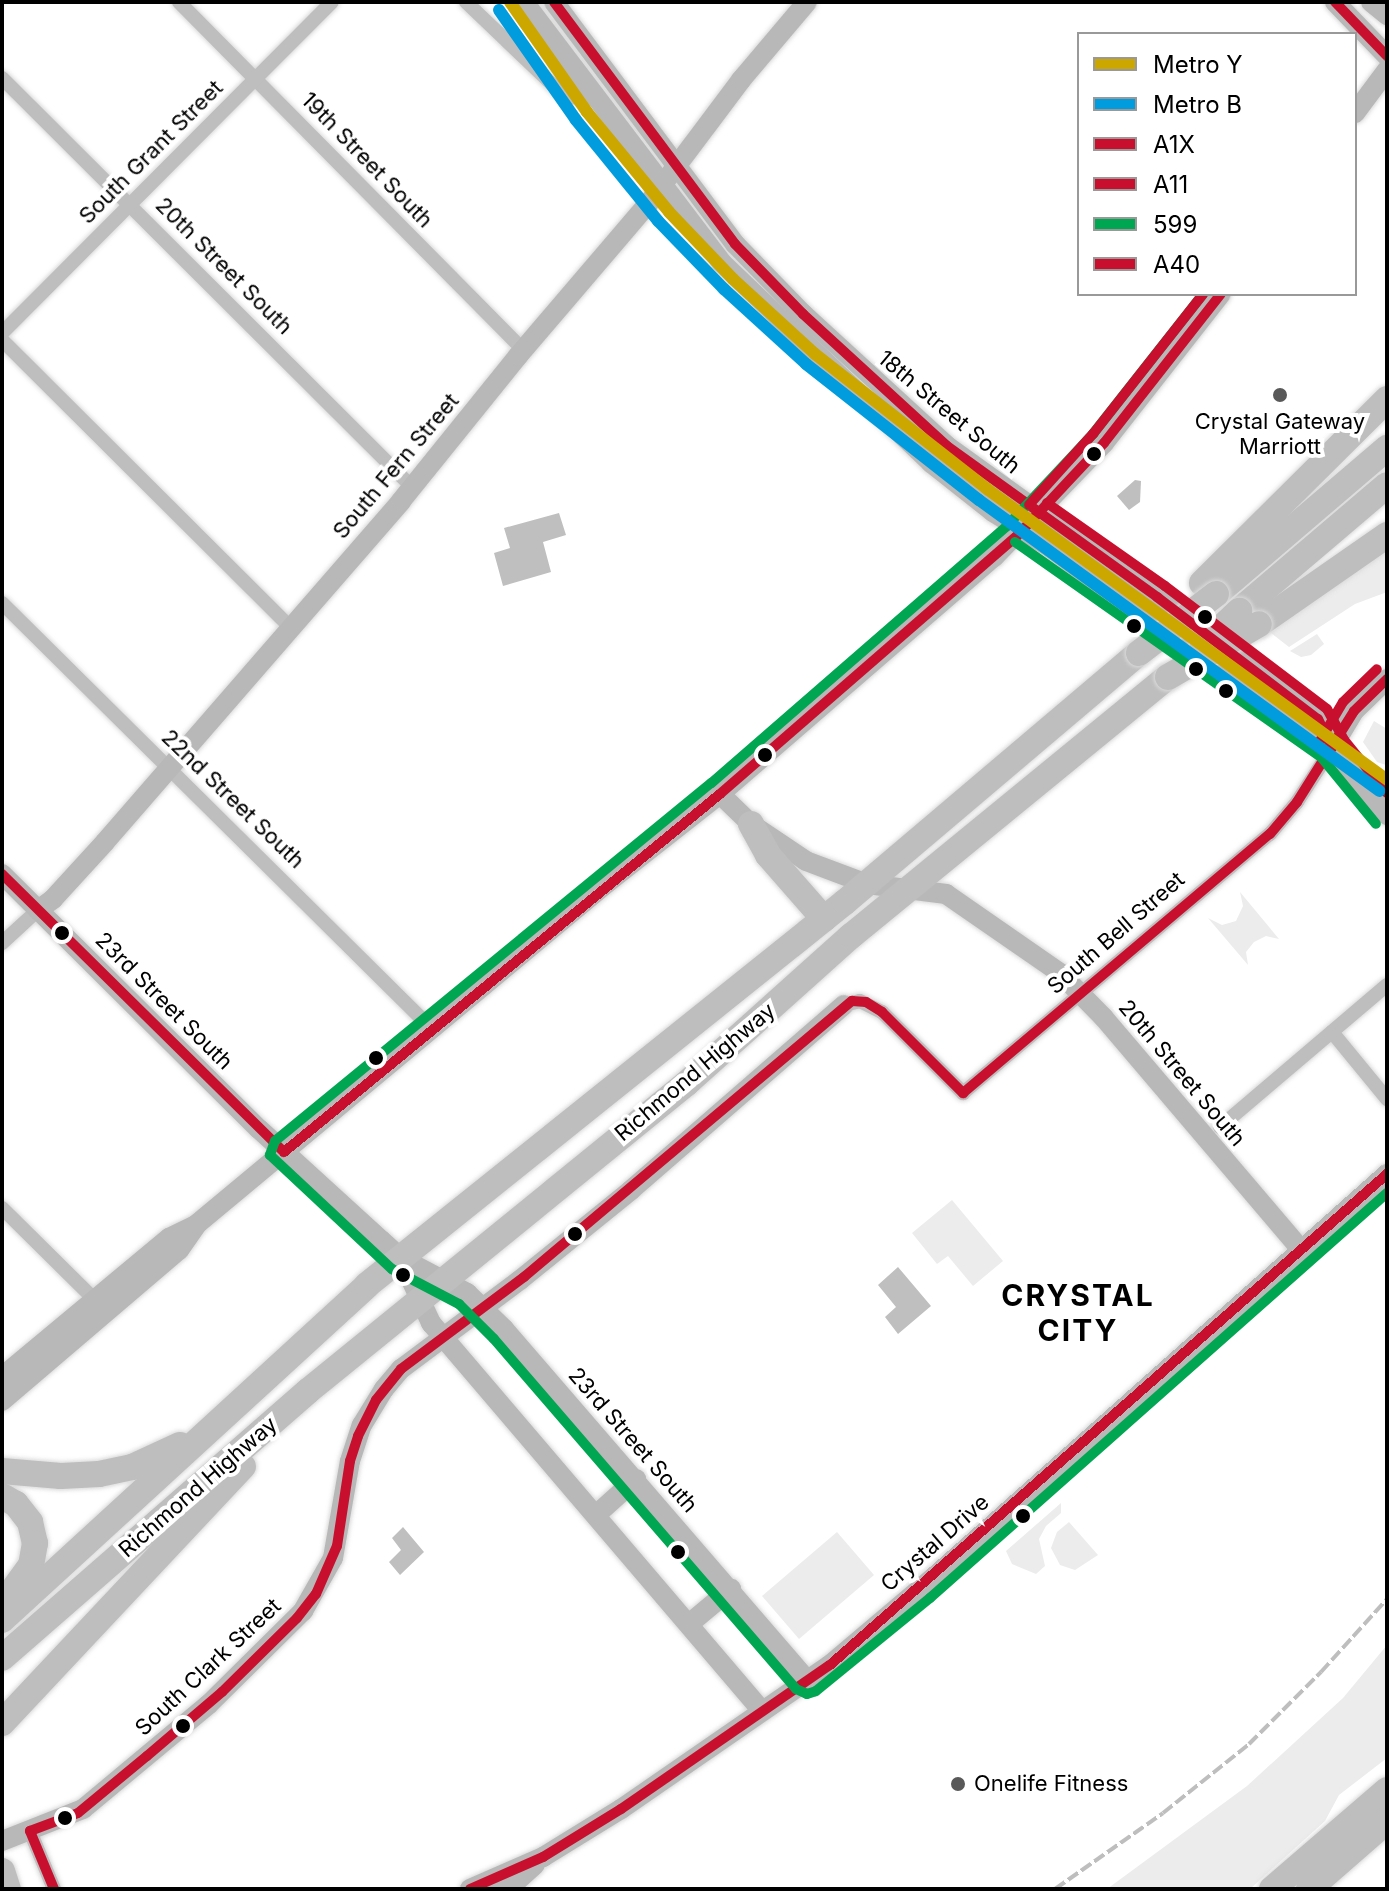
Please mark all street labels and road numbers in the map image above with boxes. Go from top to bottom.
street label: South Grant Street [74,75,228,229]
street label: 19th Street South [296,87,438,233]
street label: 20th Street South [150,192,298,340]
street label: 18th Street South [872,345,1026,479]
street label: South Fern Street [328,388,464,544]
street label: 22nd Street South [156,724,310,874]
street label: South Bell Street [1042,866,1190,1000]
street label: 23rd Street South [90,927,238,1075]
street label: 20th Street South [1113,994,1251,1152]
street label: Richmond Highway [610,997,780,1147]
street label: 23rd Street South [563,1362,703,1518]
street label: Richmond Highway [114,1411,282,1563]
street label: Crystal Drive [876,1489,994,1597]
street label: South Clark Street [130,1593,286,1741]

